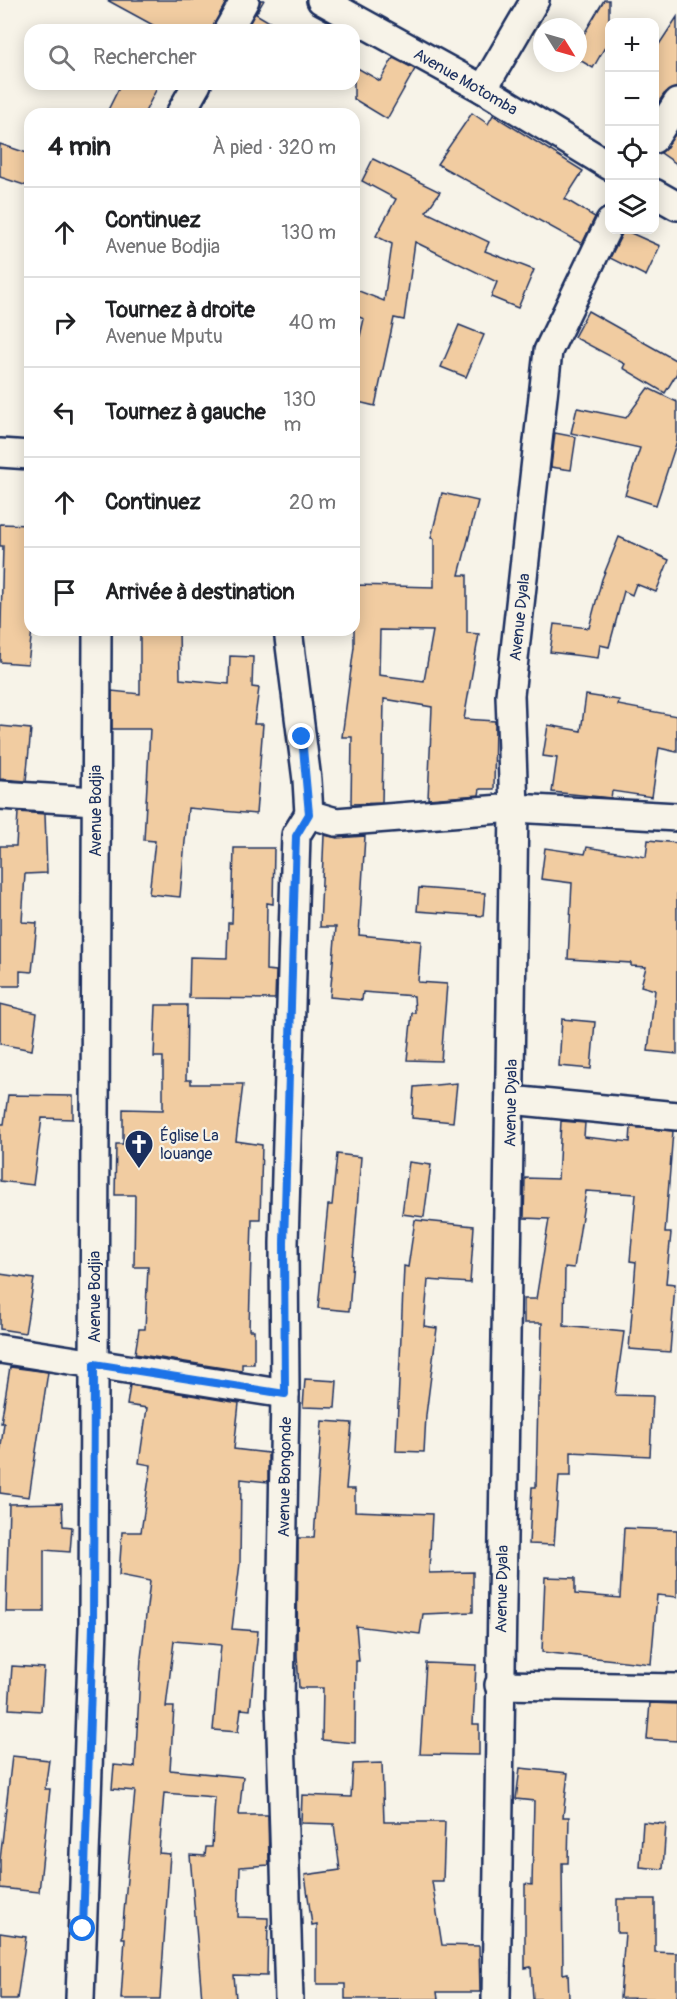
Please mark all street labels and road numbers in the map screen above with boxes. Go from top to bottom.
street label: Avenue Motomba [410,44,521,120]
street label: Avenue Dyala [505,572,535,662]
street label: Avenue Bodjia [86,765,106,857]
street label: Avenue Dyala [500,1059,522,1147]
street label: Avenue Bodjia [85,1251,105,1343]
street label: Avenue Bongonde [274,1416,296,1537]
street label: Avenue Dyala [491,1545,513,1633]

